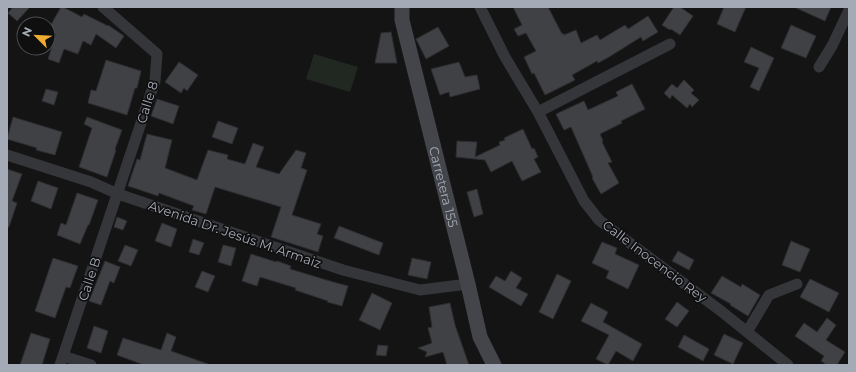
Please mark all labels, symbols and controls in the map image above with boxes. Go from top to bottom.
north arrow [16,16,56,56]
text: N [19,25,35,39]
street label: Calle 8 [133,79,161,125]
street label: Carretera 155 [426,145,462,229]
street label: Avenida Dr. Jesús M. Armaiz [147,197,324,271]
street label: Calle Inocencio Rey [600,217,711,306]
street label: Calle B [74,255,104,303]

